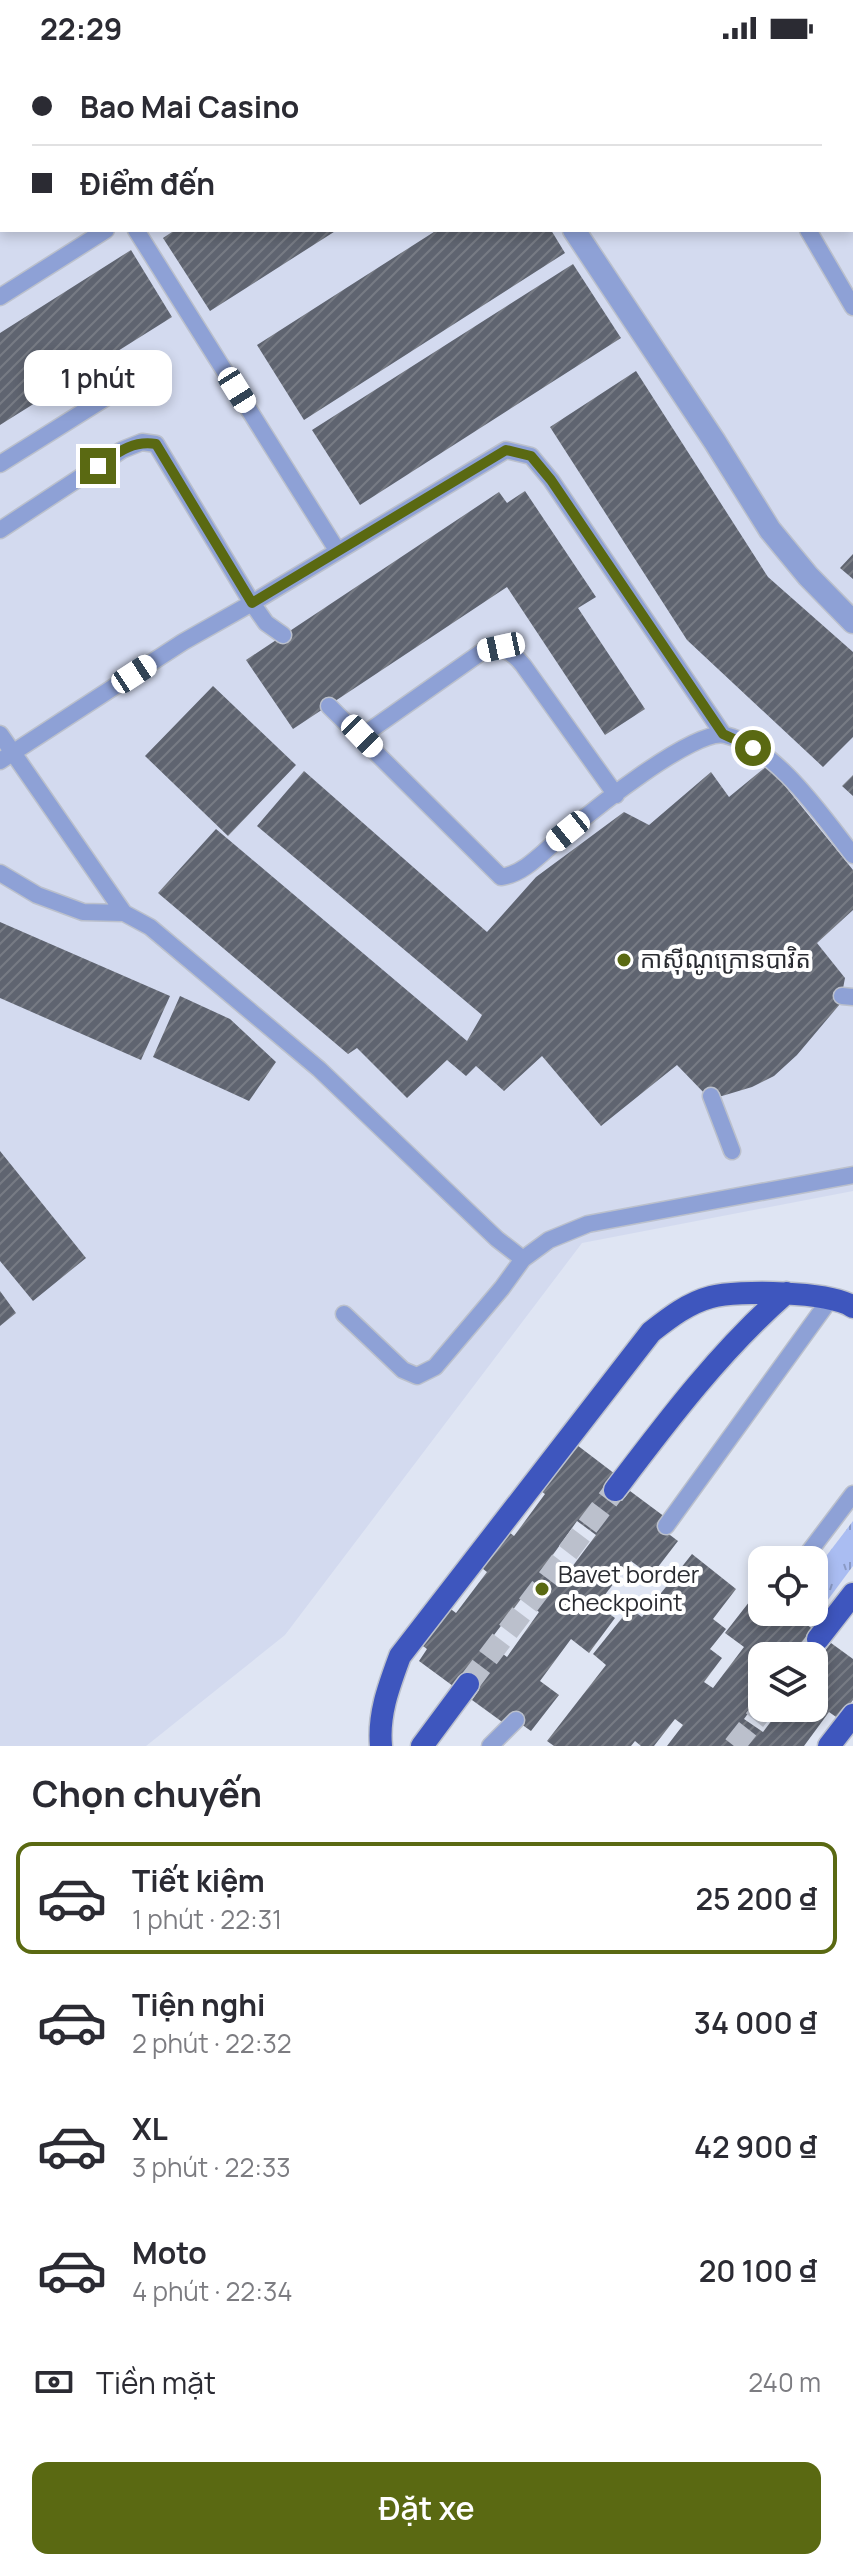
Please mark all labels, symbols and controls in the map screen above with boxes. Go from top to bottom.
text: 22:29 [40,8,123,49]
text: Bao Mai Casino [80,86,299,127]
text: Điểm đến [80,163,215,204]
callout: 1 phút [24,350,172,406]
text: 1 phút [61,360,135,396]
car [214,363,260,417]
route end [80,448,116,484]
car [475,630,527,664]
car [107,651,161,697]
car [337,710,387,762]
route start [735,730,771,766]
car [542,807,594,855]
place label: កាស៊ីណូក្រោនបាវិត [640,942,811,976]
marker: កាស៊ីណូក្រោនបាវិត [615,951,633,969]
map controls [748,1546,828,1722]
button: locate [748,1546,828,1626]
place label: Bavet border checkpoint [558,1557,700,1618]
marker: Bavet border checkpoint [533,1580,551,1598]
button: layers [748,1642,828,1722]
text: Chọn chuyến [32,1769,262,1818]
text: Tiết kiệm [132,1860,265,1901]
icon: car [36,1862,108,1934]
text: 25 200 ₫ [695,1878,817,1919]
text: 1 phút · 22:31 [132,1901,282,1937]
text: Tiện nghi [132,1984,265,2025]
icon: car [36,1986,108,2058]
text: 34 000 ₫ [694,2002,817,2043]
text: 2 phút · 22:32 [132,2025,292,2061]
text: XL [132,2108,168,2149]
icon: car [36,2110,108,2182]
text: 42 900 ₫ [694,2126,817,2167]
text: 3 phút · 22:33 [132,2149,291,2185]
text: Moto [132,2232,207,2273]
icon: car [36,2234,108,2306]
text: 20 100 ₫ [699,2250,817,2291]
text: 4 phút · 22:34 [132,2273,293,2309]
icon: cash [32,2360,76,2404]
text: Tiền mặt [96,2362,216,2403]
text: 240 m [748,2364,821,2400]
button: Đặt xe [32,2462,821,2554]

